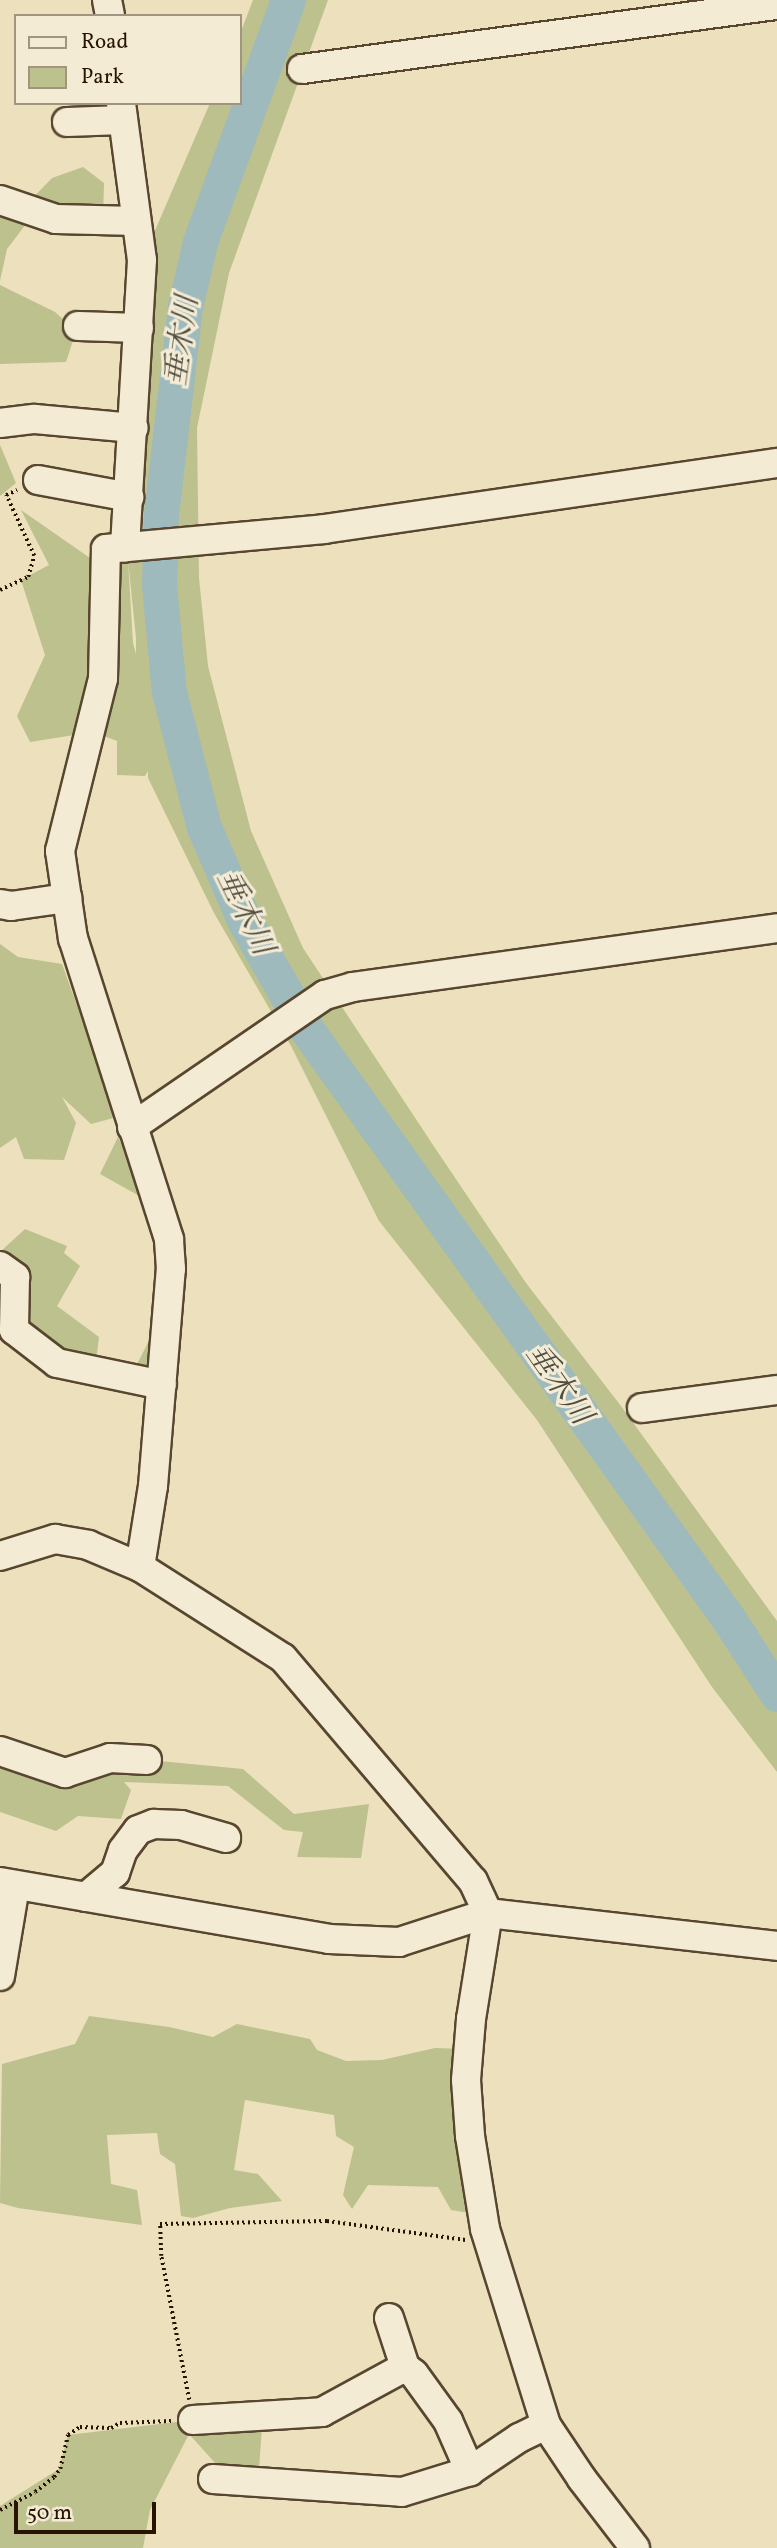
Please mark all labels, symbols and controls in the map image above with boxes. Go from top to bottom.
legend [14,14,242,105]
text: Road [81,28,128,57]
text: Park [81,63,124,92]
water label: 垂木川 [159,294,207,388]
water label: 垂木川 [208,865,280,961]
water label: 垂木川 [517,1338,599,1432]
scale bar [18,2488,159,2532]
text: 50 m [27,2499,72,2528]

